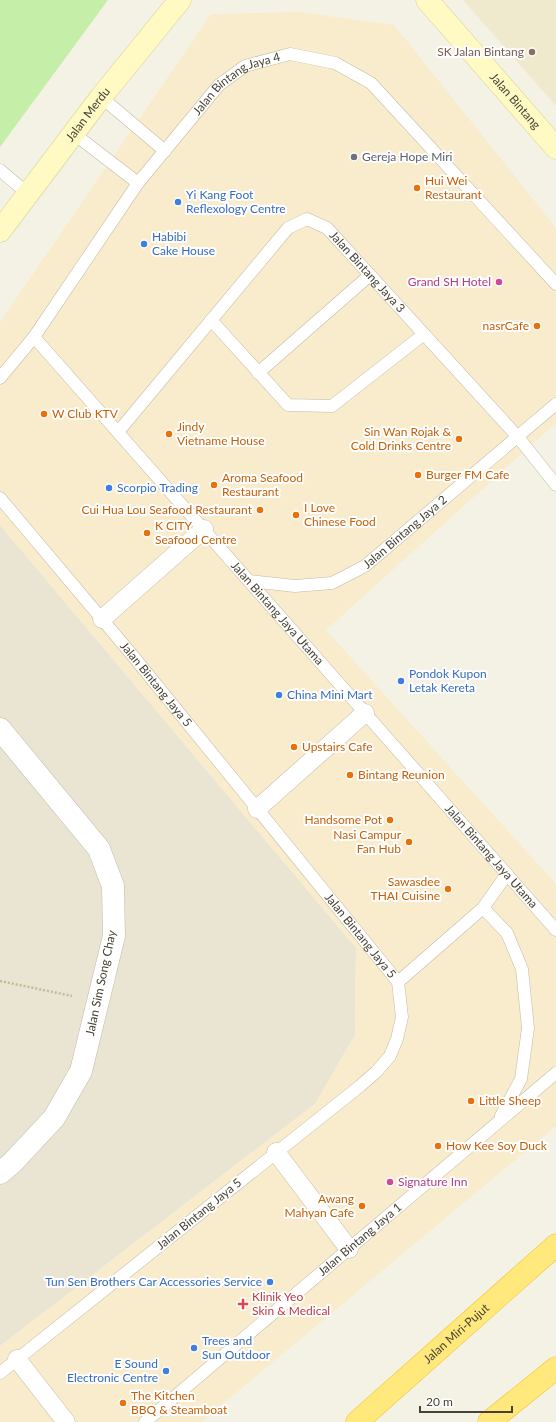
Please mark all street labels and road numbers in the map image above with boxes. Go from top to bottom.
street label: Jalan Bintang Jaya 4 [189,49,282,118]
street label: Jalan Bintang [487,69,544,132]
street label: Jalan Merdu [62,84,113,144]
street label: Jalan Bintang Jaya 3 [326,228,409,316]
street label: Jalan Bintang Jaya 2 [360,492,450,571]
street label: Jalan Bintang Jaya Utama [228,558,327,668]
street label: Jalan Bintang Jaya 5 [117,638,195,730]
street label: Jalan Bintang Jaya Utama [442,801,541,911]
street label: Jalan Bintang Jaya 5 [322,890,400,981]
street label: Jalan Sim Song Chay [82,928,119,1037]
street label: Jalan Bintang Jaya 5 [153,1175,244,1253]
street label: Jalan Bintang Jaya 1 [315,1199,405,1279]
street label: Jalan Miri-Pujut [420,1300,493,1366]

